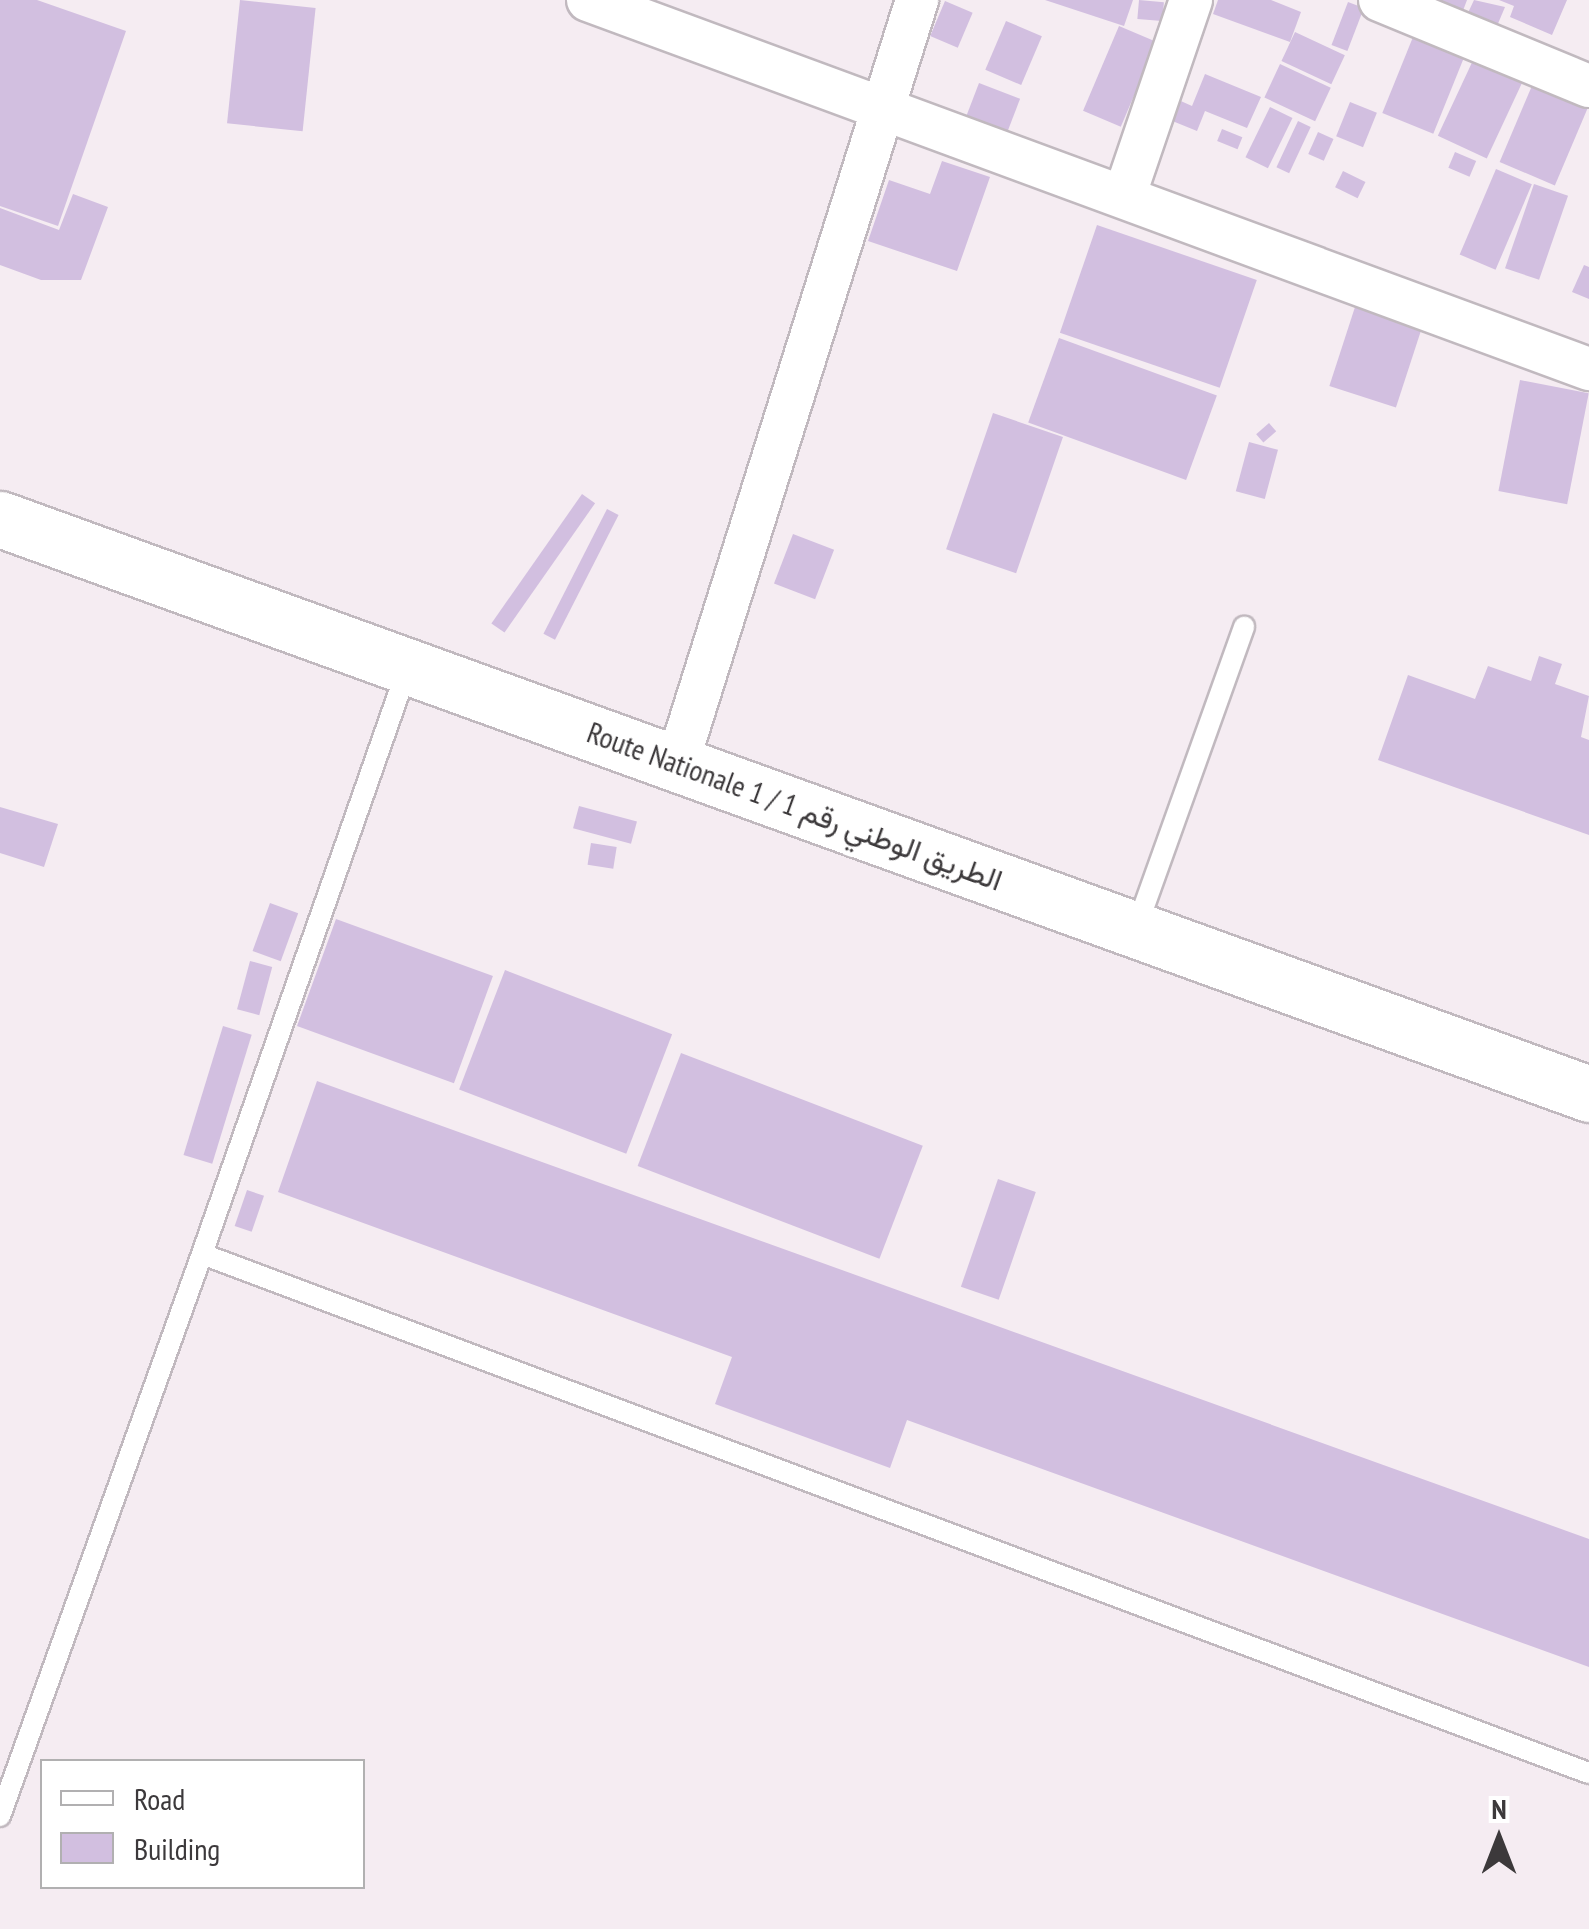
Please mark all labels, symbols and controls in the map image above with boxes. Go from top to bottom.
street label: Route Nationale 1 / الطريق الوطني رقم 1 [582,714,1008,898]
legend [40,1759,365,1889]
text: Road [134,1779,185,1818]
north arrow [1449,1789,1549,1889]
text: N [1491,1790,1507,1827]
text: Building [134,1829,220,1868]

